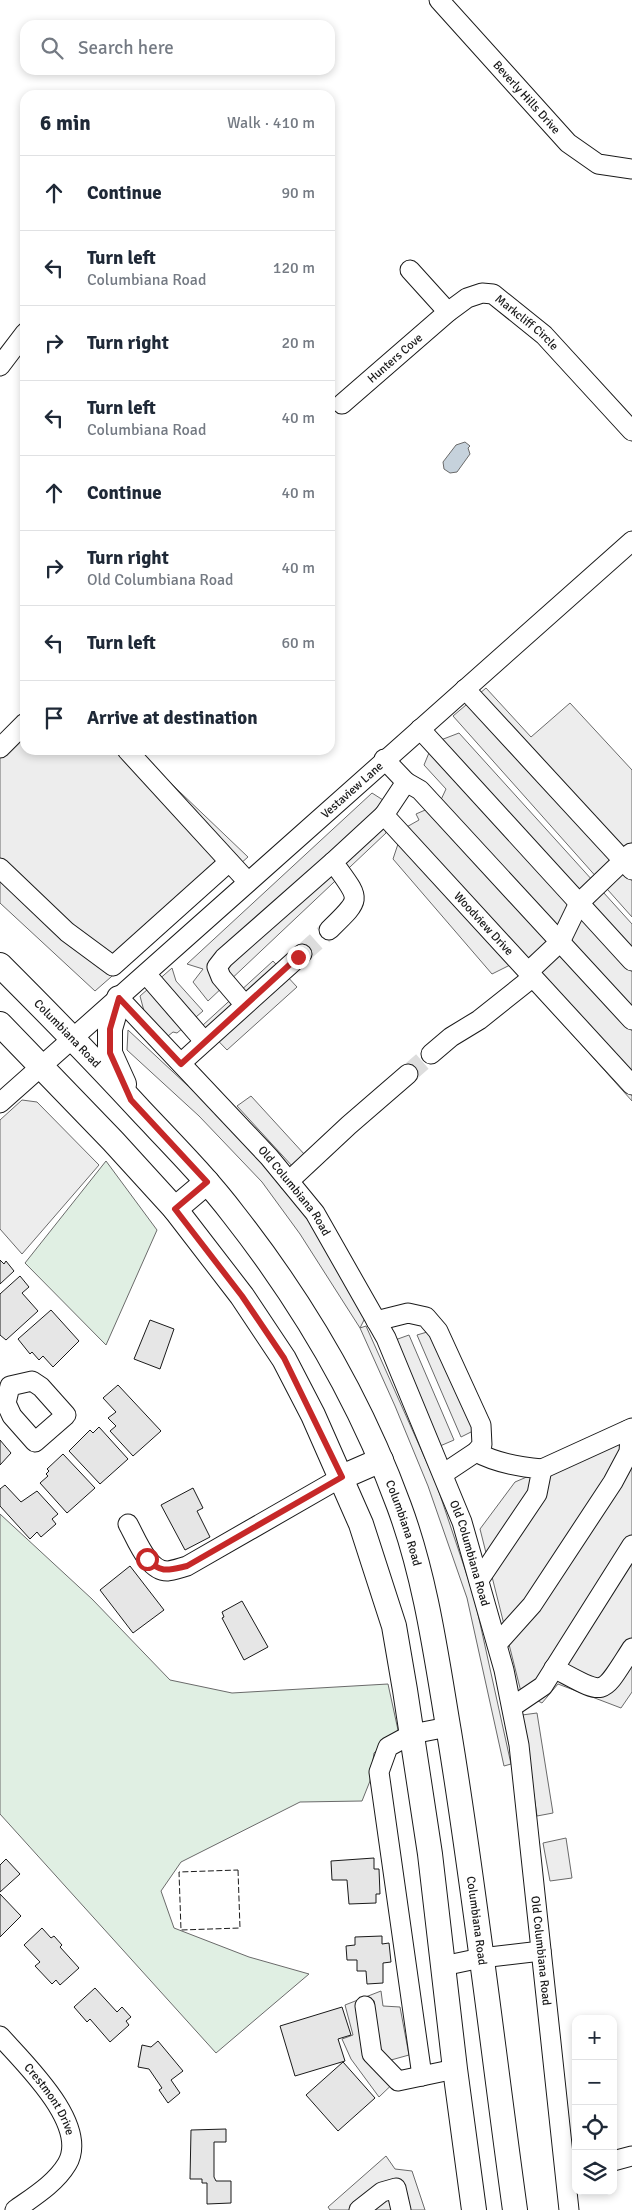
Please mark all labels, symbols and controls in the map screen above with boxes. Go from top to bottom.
search box [20,20,335,75]
icon: search [38,34,66,62]
text: Search here [78,36,174,60]
street label: Beverly Hills Drive [490,57,564,137]
text: 6 min [40,110,91,136]
text: Walk · 410 m [227,113,315,133]
icon: ahead [40,179,68,207]
text: Continue [87,181,162,205]
text: 90 m [281,183,315,203]
text: Turn left [87,246,156,270]
icon: left [40,254,68,282]
text: 120 m [273,258,315,278]
text: Columbiana Road [87,270,206,290]
street label: Markcliff Circle [492,291,562,353]
icon: right [40,329,68,357]
street label: Hunters Cove [364,330,426,386]
text: Turn right [87,331,169,355]
text: 20 m [281,333,315,353]
text: Turn left [87,396,156,420]
icon: left [40,404,68,432]
text: 40 m [281,408,315,428]
text: Columbiana Road [87,420,206,440]
icon: ahead [40,479,68,507]
text: Continue [87,481,162,505]
text: 40 m [281,483,315,503]
text: Turn right [87,546,169,570]
icon: right [40,554,68,582]
text: 40 m [281,558,315,578]
text: Old Columbiana Road [87,570,234,590]
icon: left [40,629,68,657]
text: Turn left [87,631,156,655]
text: 60 m [281,633,315,653]
icon: arrive [40,704,68,732]
text: Arrive at destination [87,706,258,730]
street label: Vestaview Lane [318,758,386,822]
street label: Woodview Drive [451,889,517,959]
route end [287,946,310,969]
street label: Columbiana Road [31,996,104,1071]
street label: Old Columbiana Road [255,1143,334,1238]
street label: Columbiana Road [382,1478,425,1567]
street label: Old Columbiana Road [446,1498,493,1608]
route start [136,1548,159,1571]
street label: Columbiana Road [463,1875,490,1966]
street label: Old Columbiana Road [528,1895,554,2006]
map controls [572,2015,617,2195]
button: + [572,2015,617,2060]
street label: Crestmont Drive [21,2060,78,2137]
button: − [572,2060,617,2105]
button: locate [572,2105,617,2150]
button: layers [572,2150,617,2195]

